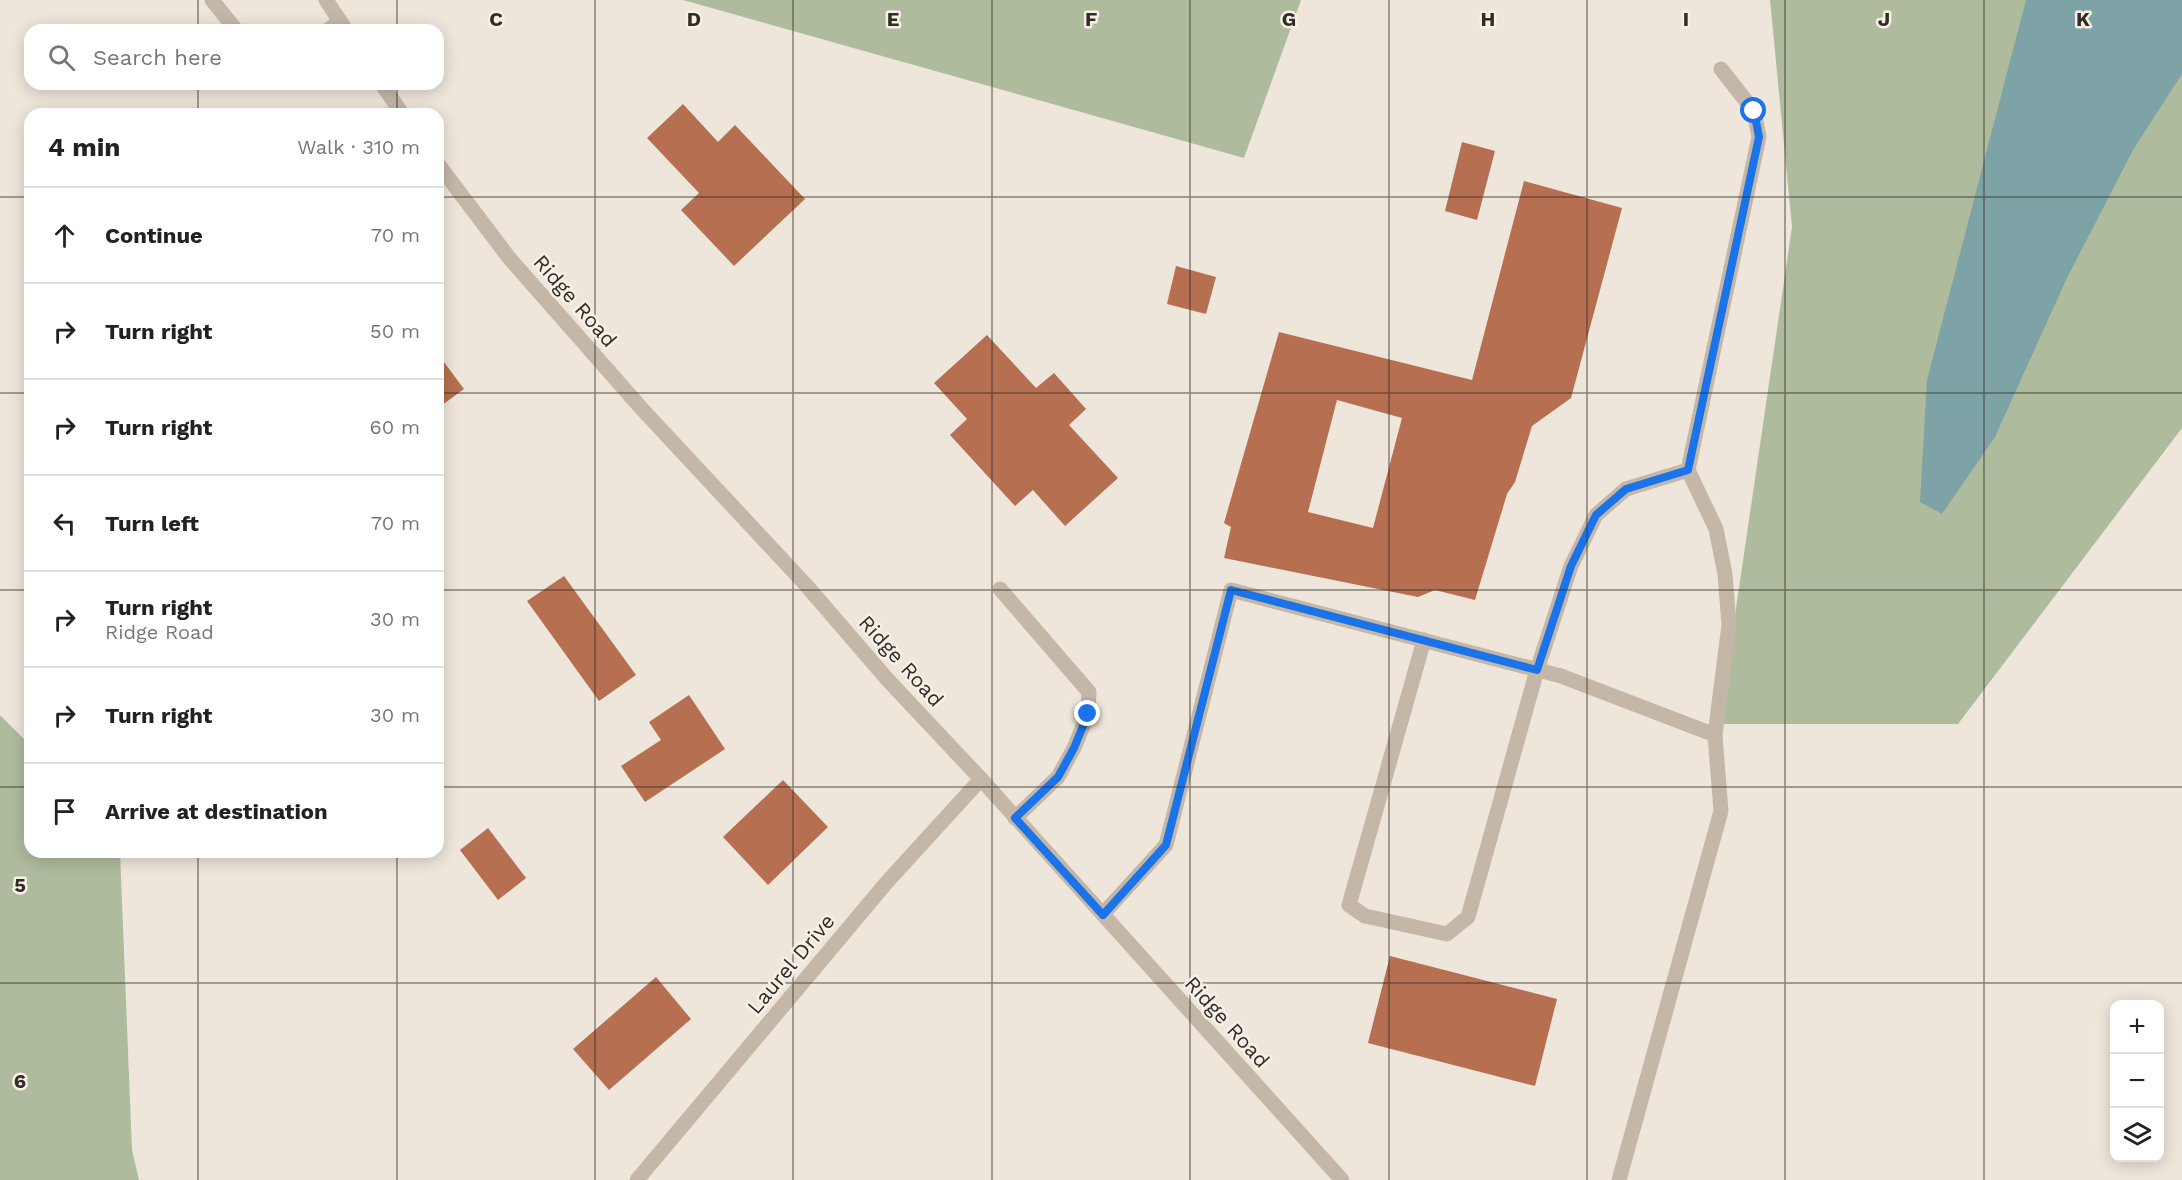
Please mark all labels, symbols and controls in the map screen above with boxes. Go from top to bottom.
text: C [489,7,503,31]
text: D [687,7,701,31]
text: E [887,7,899,31]
text: F [1085,7,1097,31]
text: G [1282,7,1296,31]
text: H [1481,7,1495,31]
text: I [1683,7,1689,31]
text: J [1878,7,1890,31]
text: K [2076,7,2090,31]
search box [24,24,444,90]
icon: search [45,41,78,74]
text: Search here [93,45,222,70]
route start [1740,97,1766,123]
text: 4 min [48,132,120,162]
text: Walk · 310 m [297,135,420,159]
icon: ahead [48,219,81,252]
text: Continue [105,223,203,248]
text: 70 m [371,223,420,247]
street label: Ridge Road [528,249,622,352]
icon: right [48,315,81,348]
text: Turn right [105,319,212,344]
text: 50 m [370,319,420,343]
icon: right [48,411,81,444]
text: Turn right [105,415,212,440]
text: 60 m [370,415,420,439]
icon: left [48,507,81,540]
text: Turn left [105,511,199,536]
text: 70 m [371,511,420,535]
text: Turn right [105,595,212,620]
icon: right [48,603,81,636]
text: 30 m [370,607,420,631]
street label: Ridge Road [854,610,949,712]
text: Ridge Road [105,620,214,644]
icon: right [48,699,81,732]
route end [1074,700,1100,726]
text: Turn right [105,703,212,728]
text: 30 m [370,703,420,727]
icon: arrive [48,795,81,828]
text: Arrive at destination [105,799,328,824]
text: 5 [14,873,26,897]
street label: Laurel Drive [742,909,840,1019]
street label: Ridge Road [1180,971,1275,1073]
map controls [2110,1000,2164,1162]
button: + [2110,1000,2164,1054]
button: − [2110,1054,2164,1108]
text: 6 [14,1069,26,1093]
button: layers [2110,1108,2164,1162]

